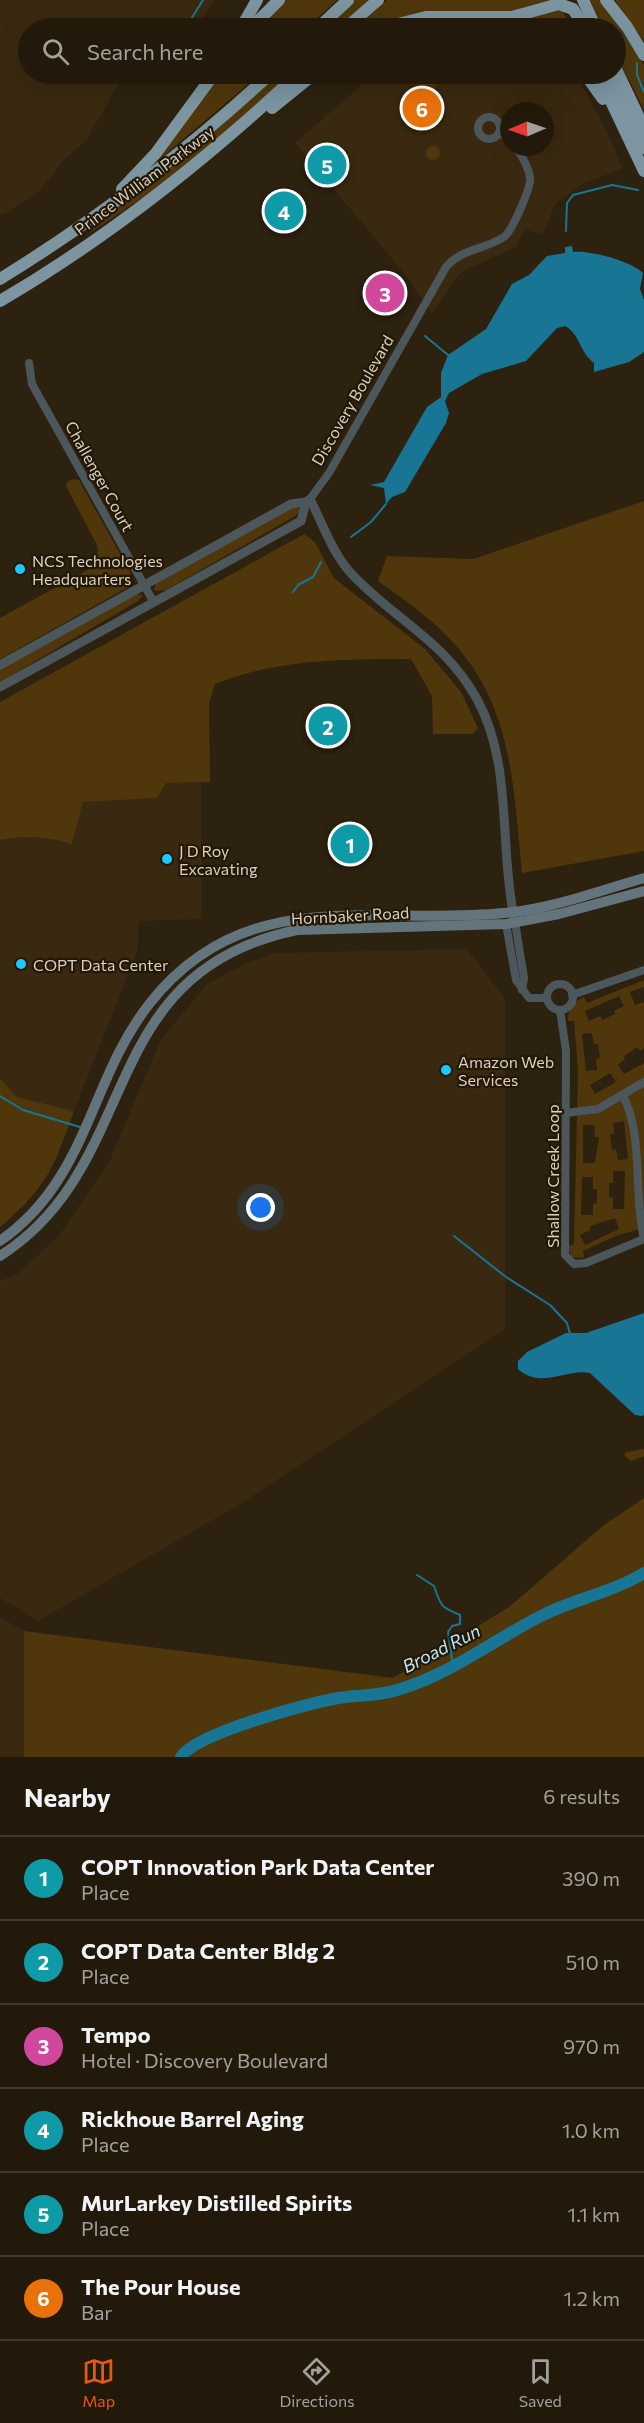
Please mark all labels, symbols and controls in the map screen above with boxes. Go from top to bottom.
search box [18,18,626,84]
icon: search [39,35,72,68]
text: Search here [87,38,203,65]
pin: 6 [402,86,442,130]
north arrow [500,102,554,156]
street label: Prince William Parkway [70,121,218,239]
pin: 5 [308,142,346,188]
pin: 4 [264,188,304,234]
pin: 3 [366,270,404,316]
street label: Discovery Boulevard [307,331,397,469]
street label: Challenger Court [62,418,138,535]
place label: NCS Technologies Headquarters [32,551,163,588]
marker: NCS Technologies Headquarters [13,562,27,576]
pin: 2 [308,704,348,748]
pin: 1 [330,822,370,866]
place label: J D Roy Excavating [179,841,258,878]
marker: J D Roy Excavating [160,852,174,866]
street label: Hornbaker Road [290,902,410,928]
place label: COPT Data Center [33,955,169,974]
marker: COPT Data Center [14,957,28,971]
place label: Amazon Web Services [458,1052,554,1089]
marker: Amazon Web Services [439,1063,453,1077]
street label: Shallow Creek Loop [543,1104,562,1248]
your location [246,1193,275,1222]
water label: Broad Run [398,1619,484,1677]
text: Nearby [24,1781,111,1812]
text: 6 results [543,1784,620,1808]
text: COPT Innovation Park Data Center [81,1853,434,1880]
text: 1 [39,1866,48,1890]
text: 390 m [562,1866,620,1890]
text: Place [81,1880,130,1904]
text: COPT Data Center Bldg 2 [81,1937,335,1964]
text: 2 [38,1950,49,1974]
text: 510 m [566,1950,620,1974]
text: Place [81,1964,130,1988]
text: Tempo [81,2021,151,2048]
text: 3 [38,2034,49,2058]
text: 970 m [563,2034,620,2058]
text: Hotel · Discovery Boulevard [81,2048,328,2072]
text: Rickhoue Barrel Aging [81,2105,304,2132]
text: 4 [37,2118,50,2142]
text: 1.0 km [562,2118,620,2142]
text: Place [81,2132,130,2156]
text: MurLarkey Distilled Spirits [81,2189,352,2216]
text: 5 [38,2202,49,2226]
text: 1.1 km [568,2202,620,2226]
text: Place [81,2216,130,2240]
text: The Pour House [81,2273,241,2300]
text: 6 [37,2286,50,2310]
text: 1.2 km [564,2286,620,2310]
text: Bar [81,2300,112,2324]
tab: Map [82,2355,115,2410]
tab: Directions [279,2355,354,2410]
tab: Saved [519,2355,562,2410]

